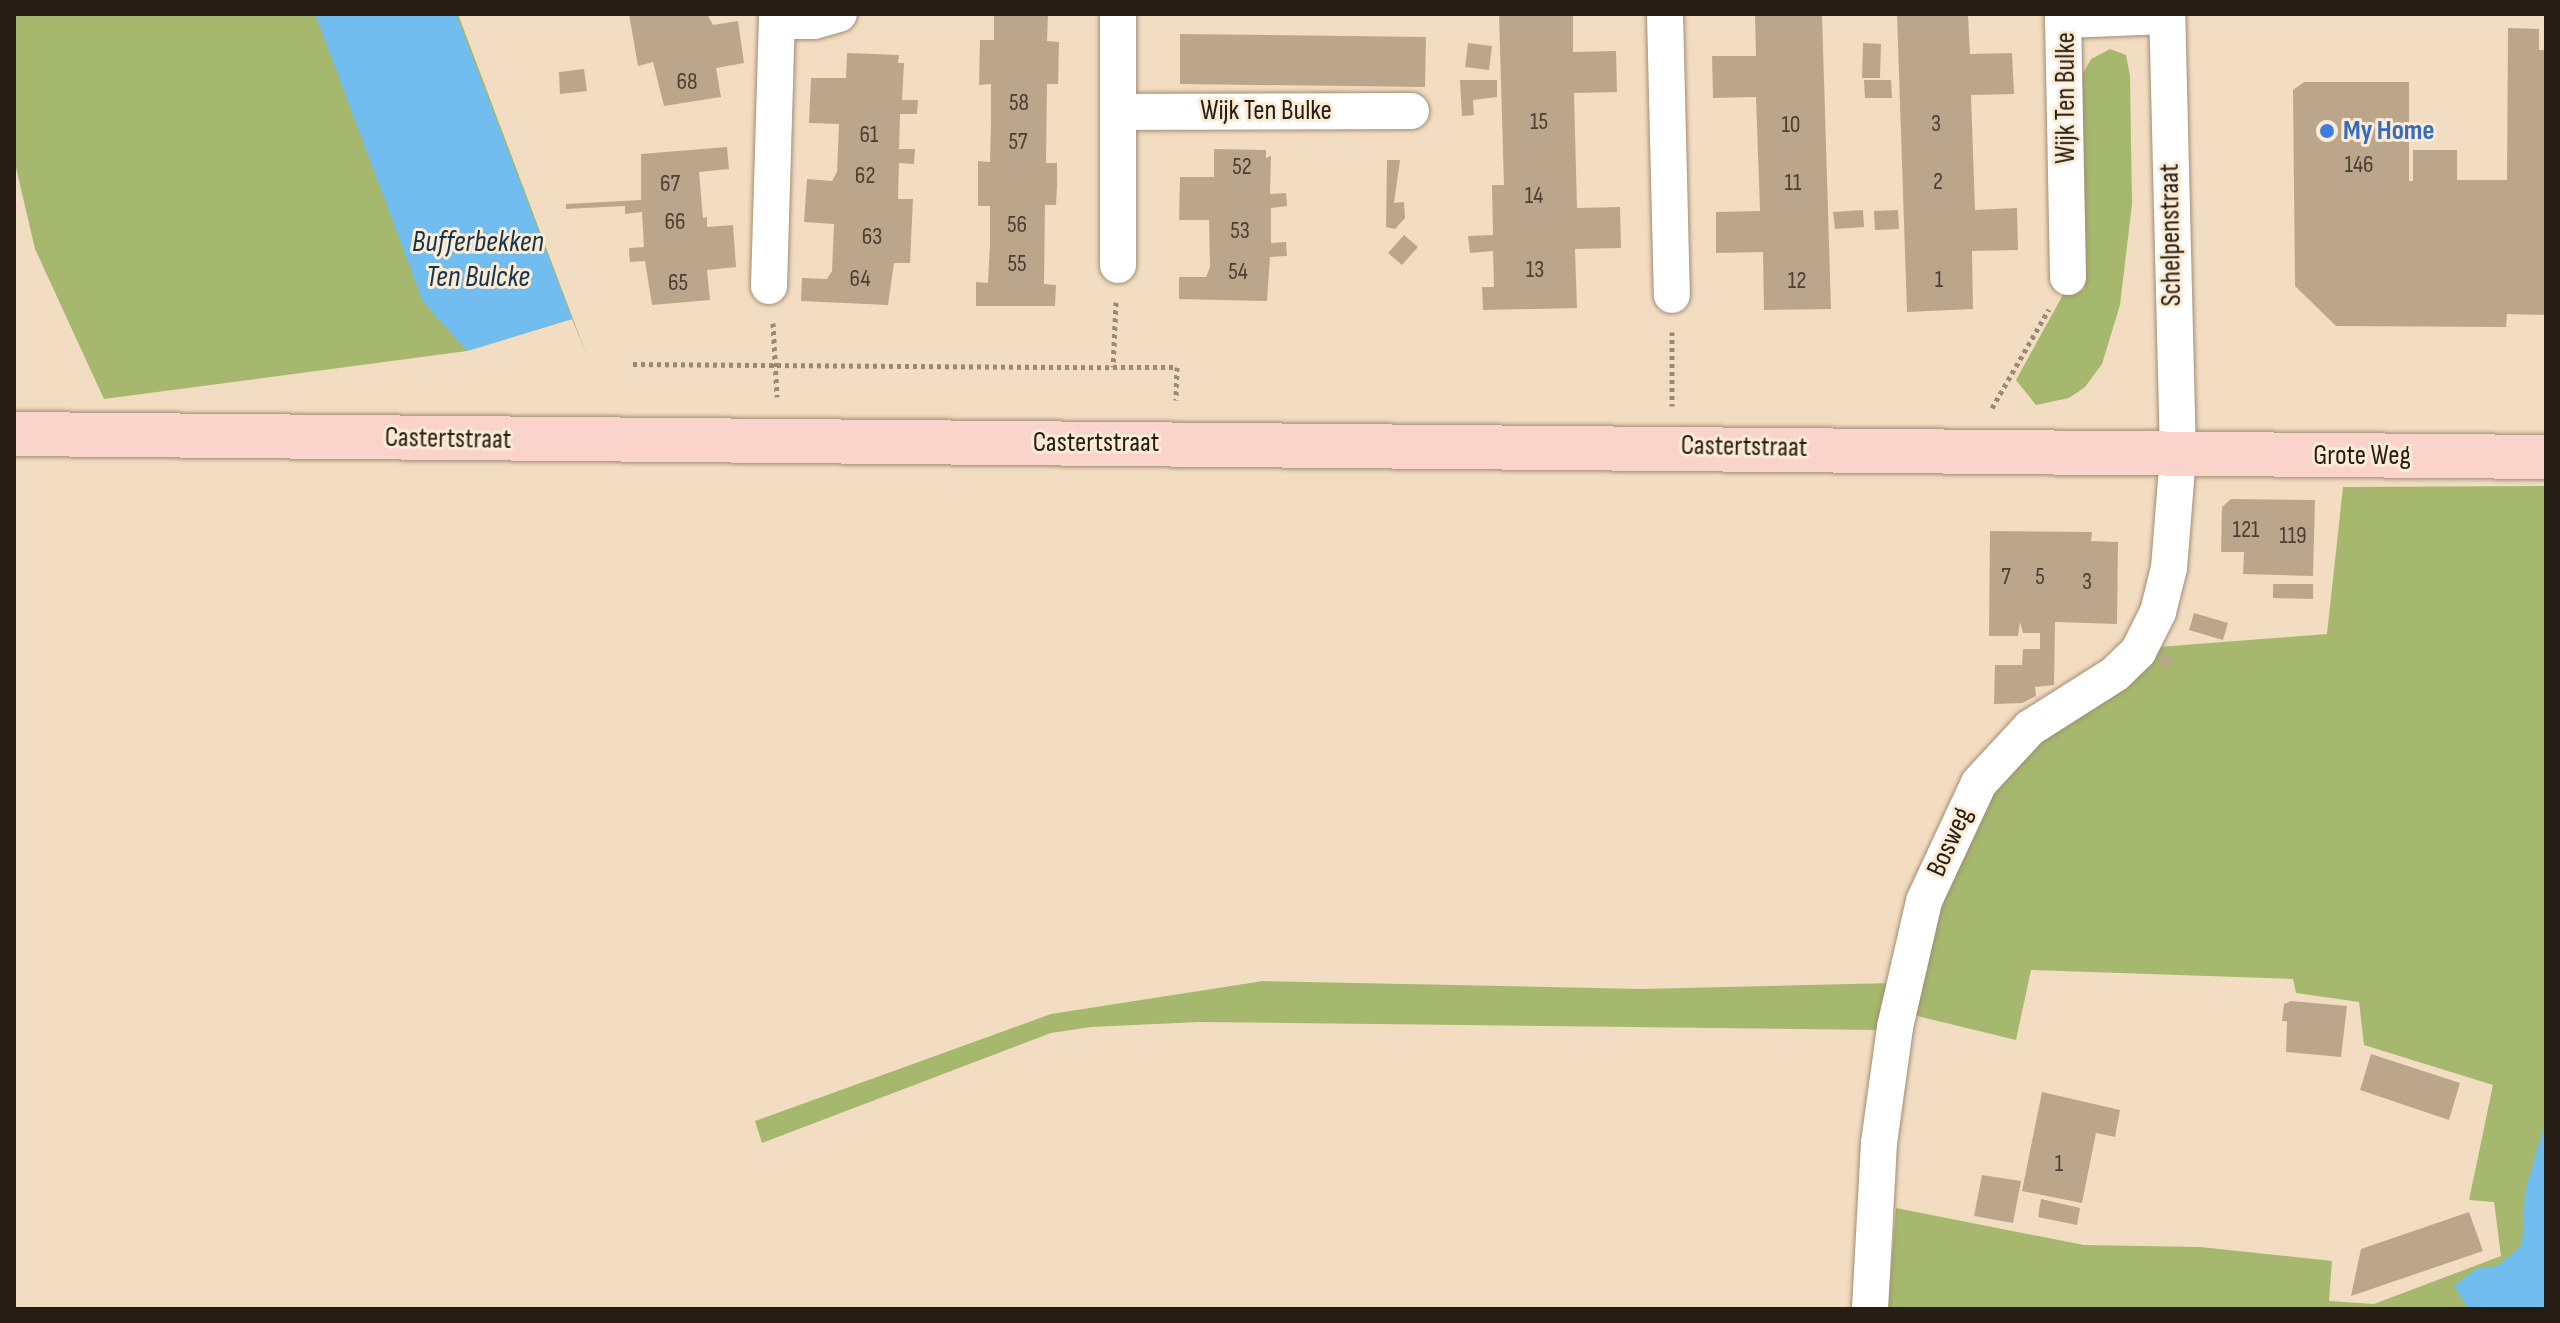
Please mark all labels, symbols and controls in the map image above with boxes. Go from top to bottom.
street label: Wijk Ten Bulke [2049,32,2083,164]
house number: 68 [676,68,698,96]
house number: 58 [1009,89,1029,117]
street label: Wijk Ten Bulke [1200,94,1332,128]
house number: 15 [1530,108,1548,136]
house number: 3 [1931,110,1941,138]
house number: 10 [1781,111,1801,139]
place label: My Home [2343,114,2434,148]
house number: 61 [860,121,878,149]
marker: My Home [2318,122,2336,140]
house number: 57 [1008,128,1028,156]
house number: 146 [2345,151,2373,179]
house number: 52 [1232,153,1252,181]
house number: 62 [855,162,875,190]
street label: Schelpenstraat [2153,163,2189,307]
house number: 2 [1933,168,1943,196]
house number: 11 [1785,169,1801,197]
house number: 67 [660,170,680,198]
house number: 14 [1525,182,1543,210]
house number: 66 [664,208,686,236]
house number: 56 [1007,211,1027,239]
house number: 53 [1230,217,1250,245]
house number: 63 [862,223,882,251]
water label: Bufferbekken Ten Bulcke [412,224,544,294]
house number: 55 [1007,250,1027,278]
house number: 13 [1526,256,1544,284]
house number: 54 [1228,258,1248,286]
house number: 64 [850,265,870,293]
house number: 1 [1935,266,1943,294]
house number: 12 [1788,267,1806,295]
house number: 65 [668,269,688,297]
street label: Castertstraat [384,421,512,457]
street label: Castertstraat [1033,426,1159,460]
street label: Castertstraat [1680,429,1808,465]
street label: Grote Weg [2313,439,2411,473]
house number: 121 [2232,516,2260,544]
house number: 119 [2279,522,2307,550]
house number: 7 [2001,563,2011,591]
house number: 5 [2035,563,2045,591]
house number: 3 [2082,568,2092,596]
street label: Bosweg [1920,802,1980,882]
house number: 1 [2055,1150,2063,1178]

